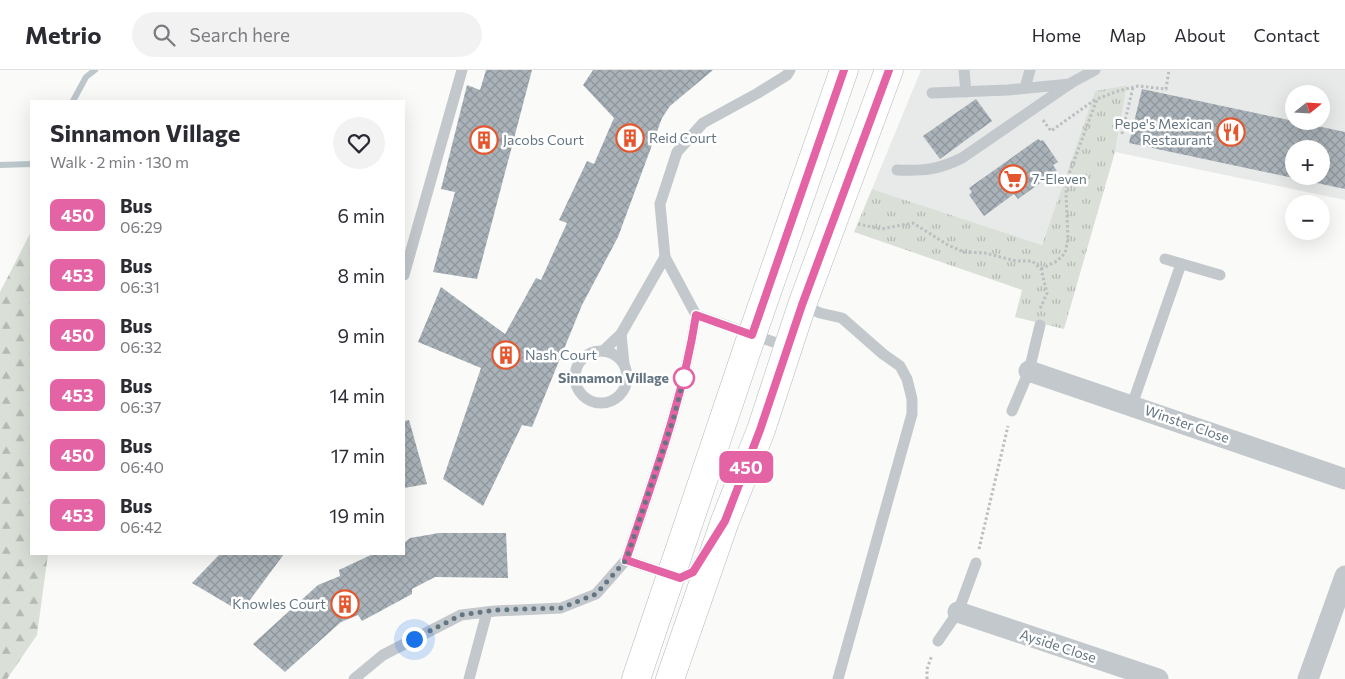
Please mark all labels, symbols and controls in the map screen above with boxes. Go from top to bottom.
search box [132,12,482,57]
text: Metrio [25,20,102,49]
icon: search [150,21,178,49]
text: Search here [190,23,290,46]
text: Home [1032,24,1081,46]
text: Map [1109,24,1146,46]
text: About [1174,24,1226,46]
text: Contact [1254,24,1320,46]
north arrow [1285,85,1330,130]
map controls [1285,85,1330,240]
place label: Pepe's Mexican Restaurant [1114,115,1212,148]
button: heart [333,117,385,169]
restaurant icon: Pepe's Mexican Restaurant [1216,117,1246,147]
text: Sinnamon Village [50,118,240,147]
building icon: Reid Court [615,123,645,153]
building icon: Jacobs Court [469,125,499,155]
place label: Reid Court [649,129,717,146]
place label: Jacobs Court [503,131,584,148]
button: + [1285,140,1330,185]
text: Walk · 2 min · 130 m [50,152,189,171]
supermarket icon: 7-Eleven [998,164,1028,194]
place label: 7-Eleven [1032,170,1087,187]
text: Bus [120,194,152,217]
button: − [1285,195,1330,240]
text: 450 [61,204,94,226]
text: 6 min [337,204,385,227]
text: 06:29 [120,217,162,236]
text: Bus [120,254,152,277]
text: 453 [61,264,94,286]
text: 8 min [337,264,385,287]
text: 06:31 [120,277,160,296]
text: Bus [120,314,152,337]
text: 450 [61,324,94,346]
text: 9 min [337,324,385,347]
text: 06:32 [120,337,162,356]
building icon: Nash Court [491,340,521,370]
place label: Nash Court [525,346,597,363]
marker: Sinnamon Village [673,367,695,389]
place label: Sinnamon Village [558,369,669,386]
text: Bus [120,374,152,397]
text: 453 [61,384,94,406]
text: 14 min [329,384,385,407]
text: 06:37 [120,397,161,416]
street label: Winster Close [1142,401,1232,446]
text: Bus [120,434,152,457]
text: 450 [61,444,94,466]
text: 17 min [331,444,385,467]
line badge: 450 [717,451,775,483]
text: 450 [729,456,763,478]
text: 06:40 [120,457,164,476]
text: Bus [120,494,152,517]
text: 453 [61,504,94,526]
text: 19 min [329,504,385,527]
text: 06:42 [120,517,162,536]
building icon: Knowles Court [330,589,360,619]
place label: Knowles Court [232,595,326,612]
street label: Ayside Close [1018,625,1099,666]
your location [402,627,427,652]

